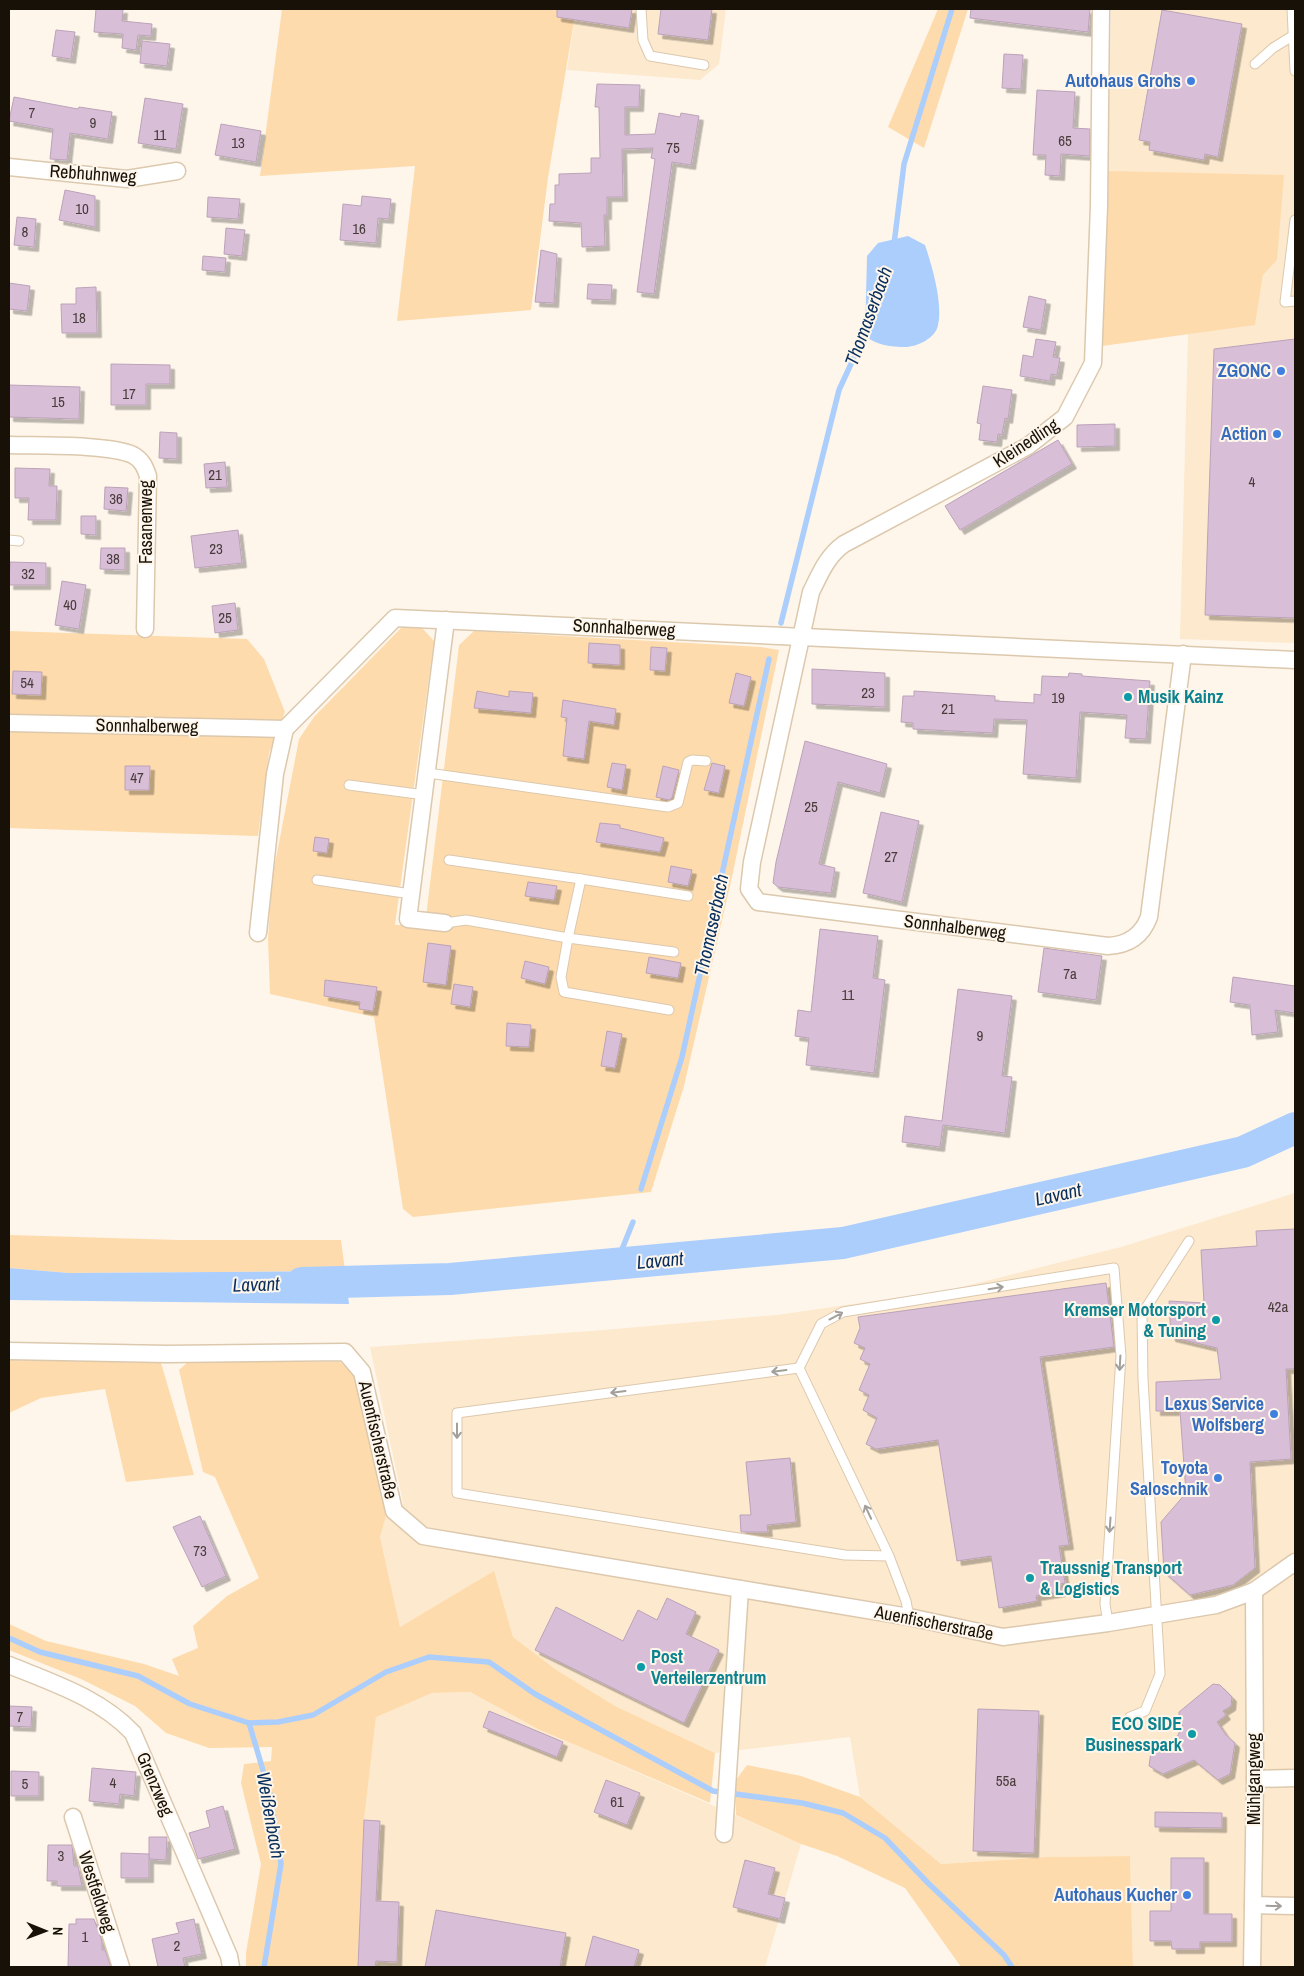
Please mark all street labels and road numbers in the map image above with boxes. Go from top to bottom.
street label: Rebhuhnweg [49,158,138,189]
street label: Kleinedling [988,412,1064,473]
street label: Fasanenweg [133,479,158,564]
street label: Sonnhalberweg [572,612,677,643]
street label: Sonnhalberweg [96,712,199,739]
street label: Sonnhalberweg [903,908,1008,945]
street label: Auenfischerstraße [353,1377,404,1501]
street label: Auenfischerstraße [872,1599,996,1646]
street label: Mühlgangweg [1241,1732,1266,1825]
street label: Grenzweg [131,1748,180,1820]
street label: Westfeldweg [73,1848,123,1937]

